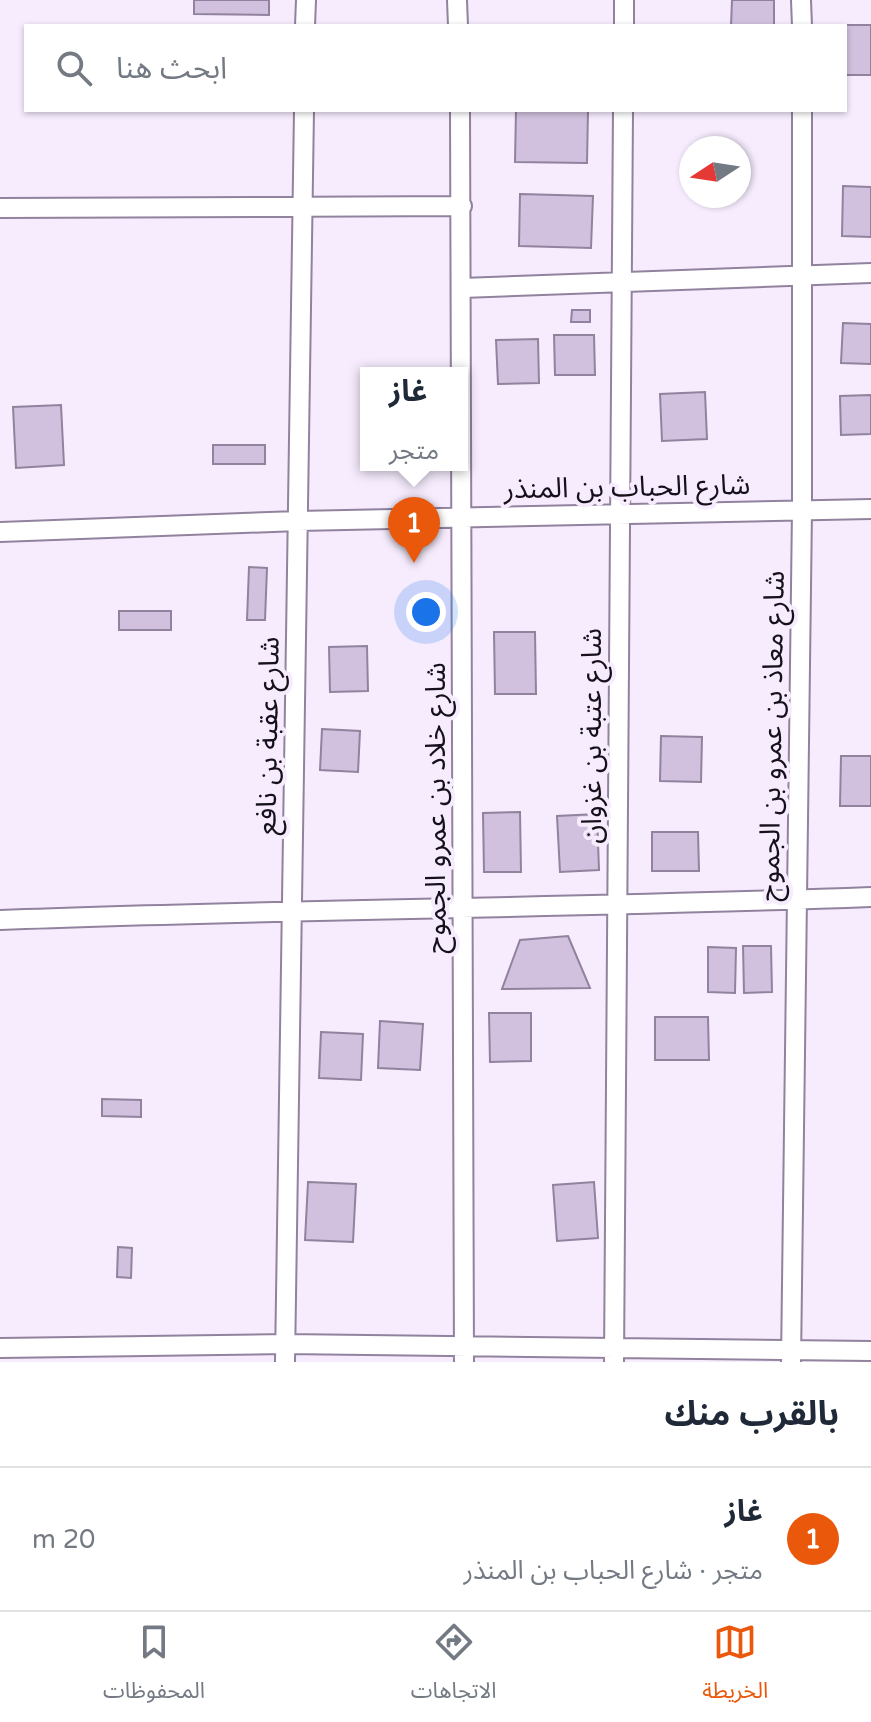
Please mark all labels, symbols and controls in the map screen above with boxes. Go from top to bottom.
search box [24,24,847,112]
icon: search [52,46,96,90]
text: ابحث هنا [116,50,227,87]
north arrow [679,136,751,208]
popup [360,367,468,471]
text: غاز [389,373,427,410]
text: متجر [389,435,439,466]
street label: شارع الحباب بن المنذر [502,468,751,509]
pin: 1 [388,497,440,563]
street label: شارع معاذ بن عمرو بن الجموح [752,570,795,902]
your location [406,592,446,632]
street label: شارع عتبة بن غزوان [575,628,612,844]
street label: شارع عقبة بن نافع [249,636,290,836]
street label: شارع خلاد بن عمرو الجموح [419,662,456,954]
text: بالقرب منك [664,1394,839,1435]
text: غاز [724,1493,763,1530]
text: 20 m [32,1524,95,1555]
text: 1 [805,1524,821,1555]
text: متجر · شارع الحباب بن المنذر [464,1555,763,1586]
tab: المحفوظات [103,1620,205,1714]
tab: الاتجاهات [411,1620,497,1714]
tab: الخريطة [702,1620,768,1714]

